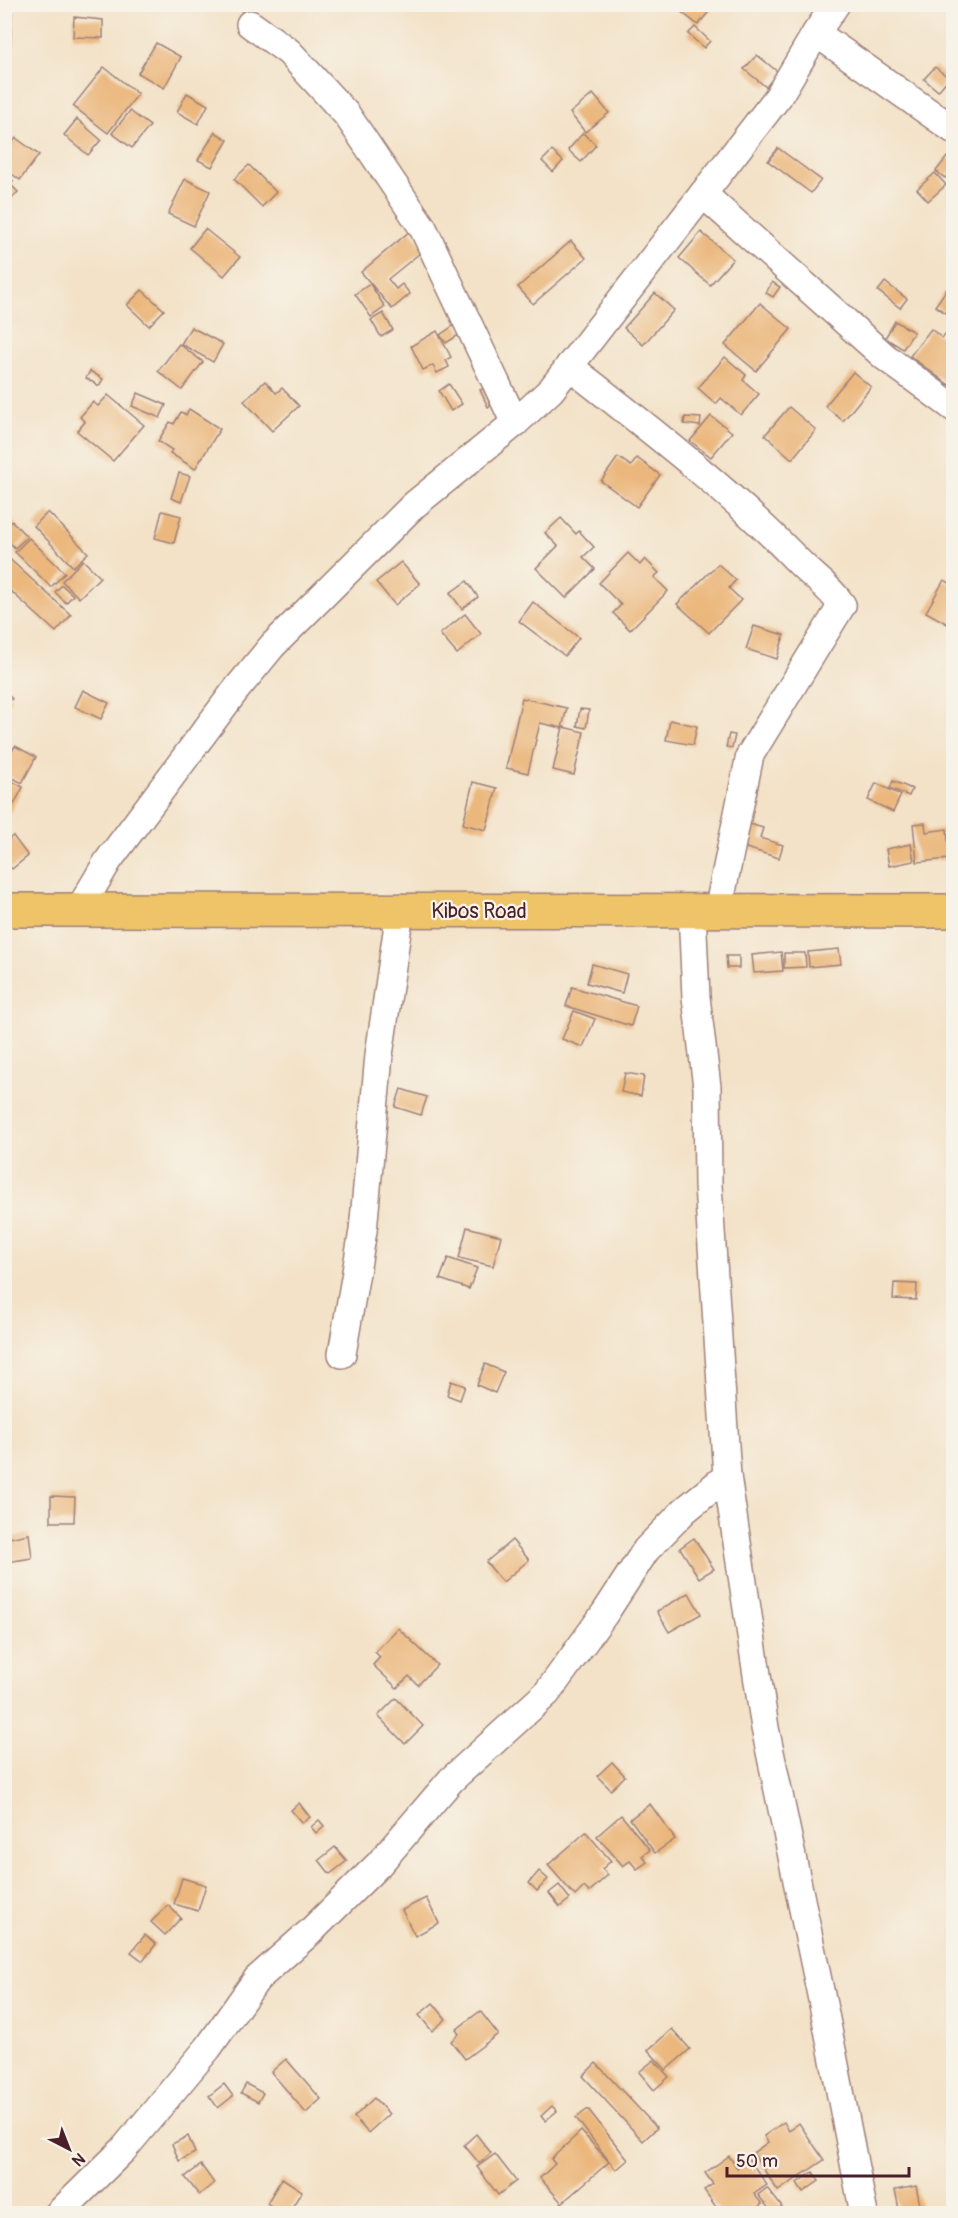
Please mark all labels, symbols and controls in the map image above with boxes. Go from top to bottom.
street label: Kibos Road [431,898,527,925]
north arrow [39,2119,99,2179]
scale bar [727,2140,908,2178]
text: N [68,2148,89,2171]
text: 50 m [736,2150,778,2173]

